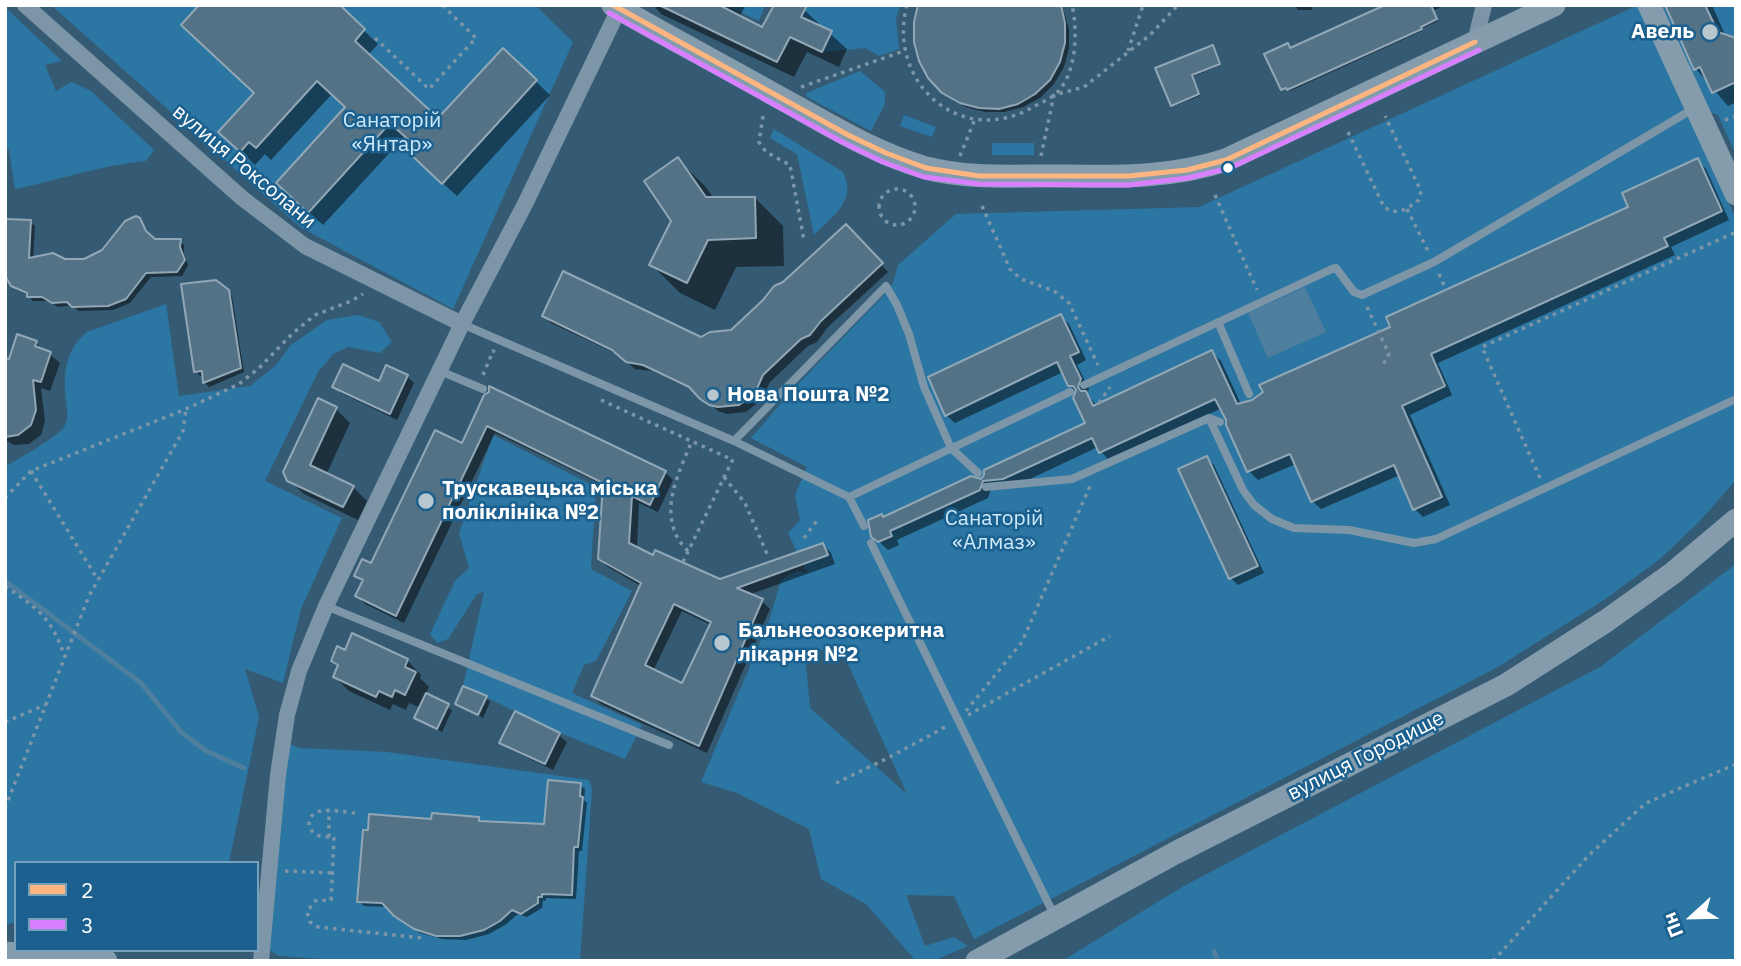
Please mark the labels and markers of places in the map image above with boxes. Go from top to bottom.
place label: Авель [1631,19,1694,45]
marker: Авель [1700,22,1720,42]
unlabelled marker [1221,161,1235,175]
place label: Нова Пошта №2 [727,382,889,408]
marker: Нова Пошта №2 [705,387,721,403]
place label: Трускавецька міська поліклініка №2 [442,476,658,526]
marker: Трускавецька міська поліклініка №2 [416,491,436,511]
place label: Бальнеоозокеритна лікарня №2 [738,618,944,668]
marker: Бальнеоозокеритна лікарня №2 [712,633,732,653]

